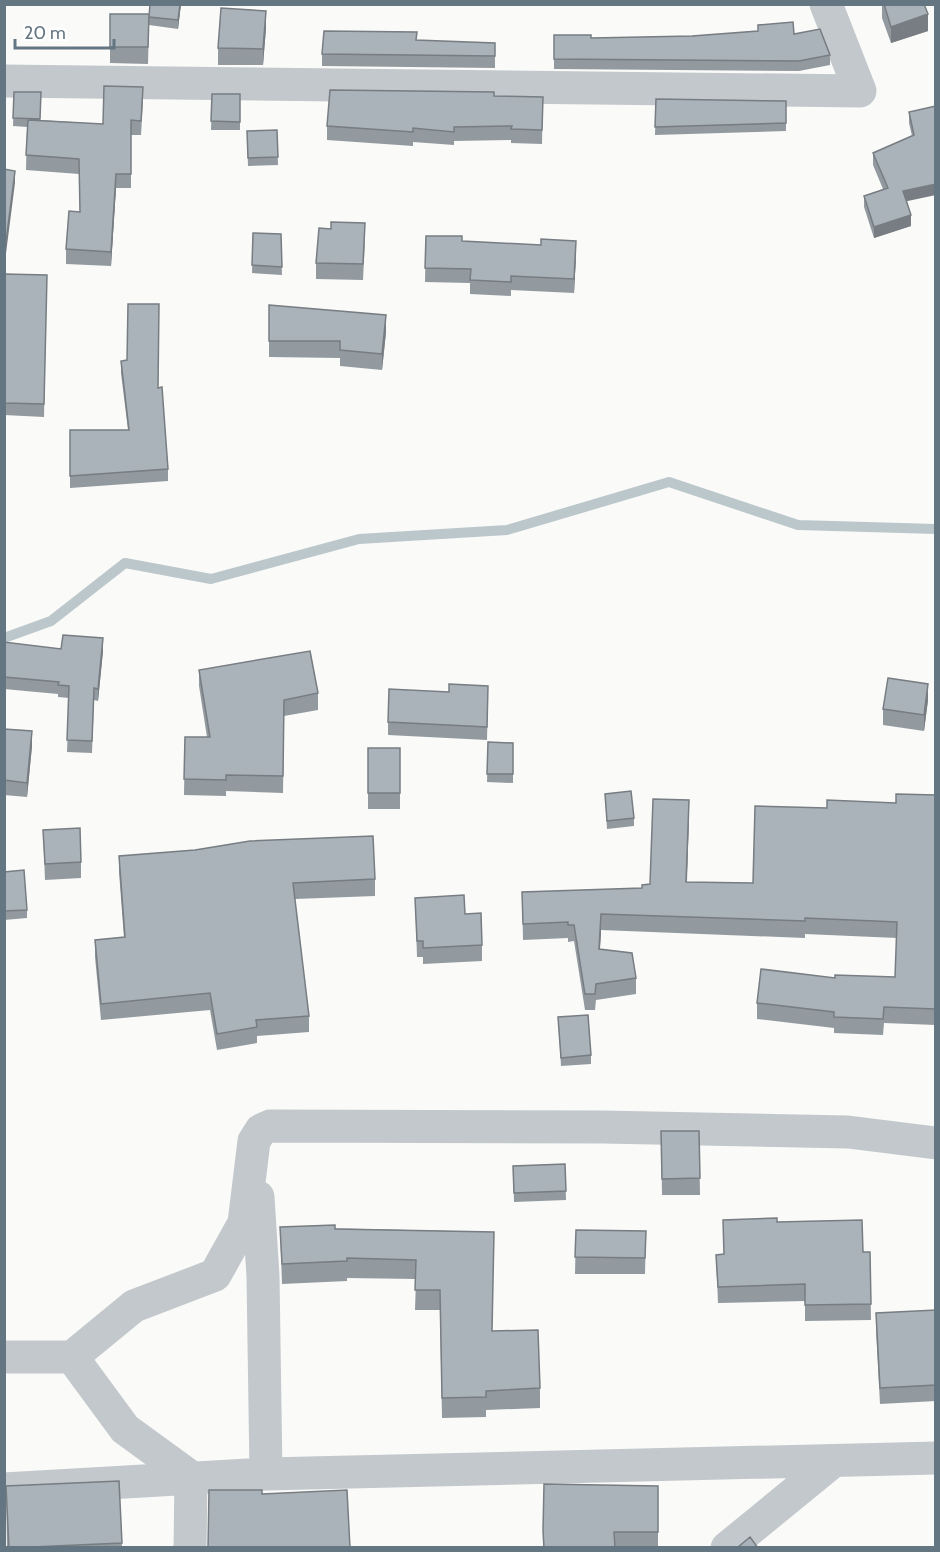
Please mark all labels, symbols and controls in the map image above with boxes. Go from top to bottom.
scale bar [15,12,114,50]
text: 20 m [24,22,66,44]

